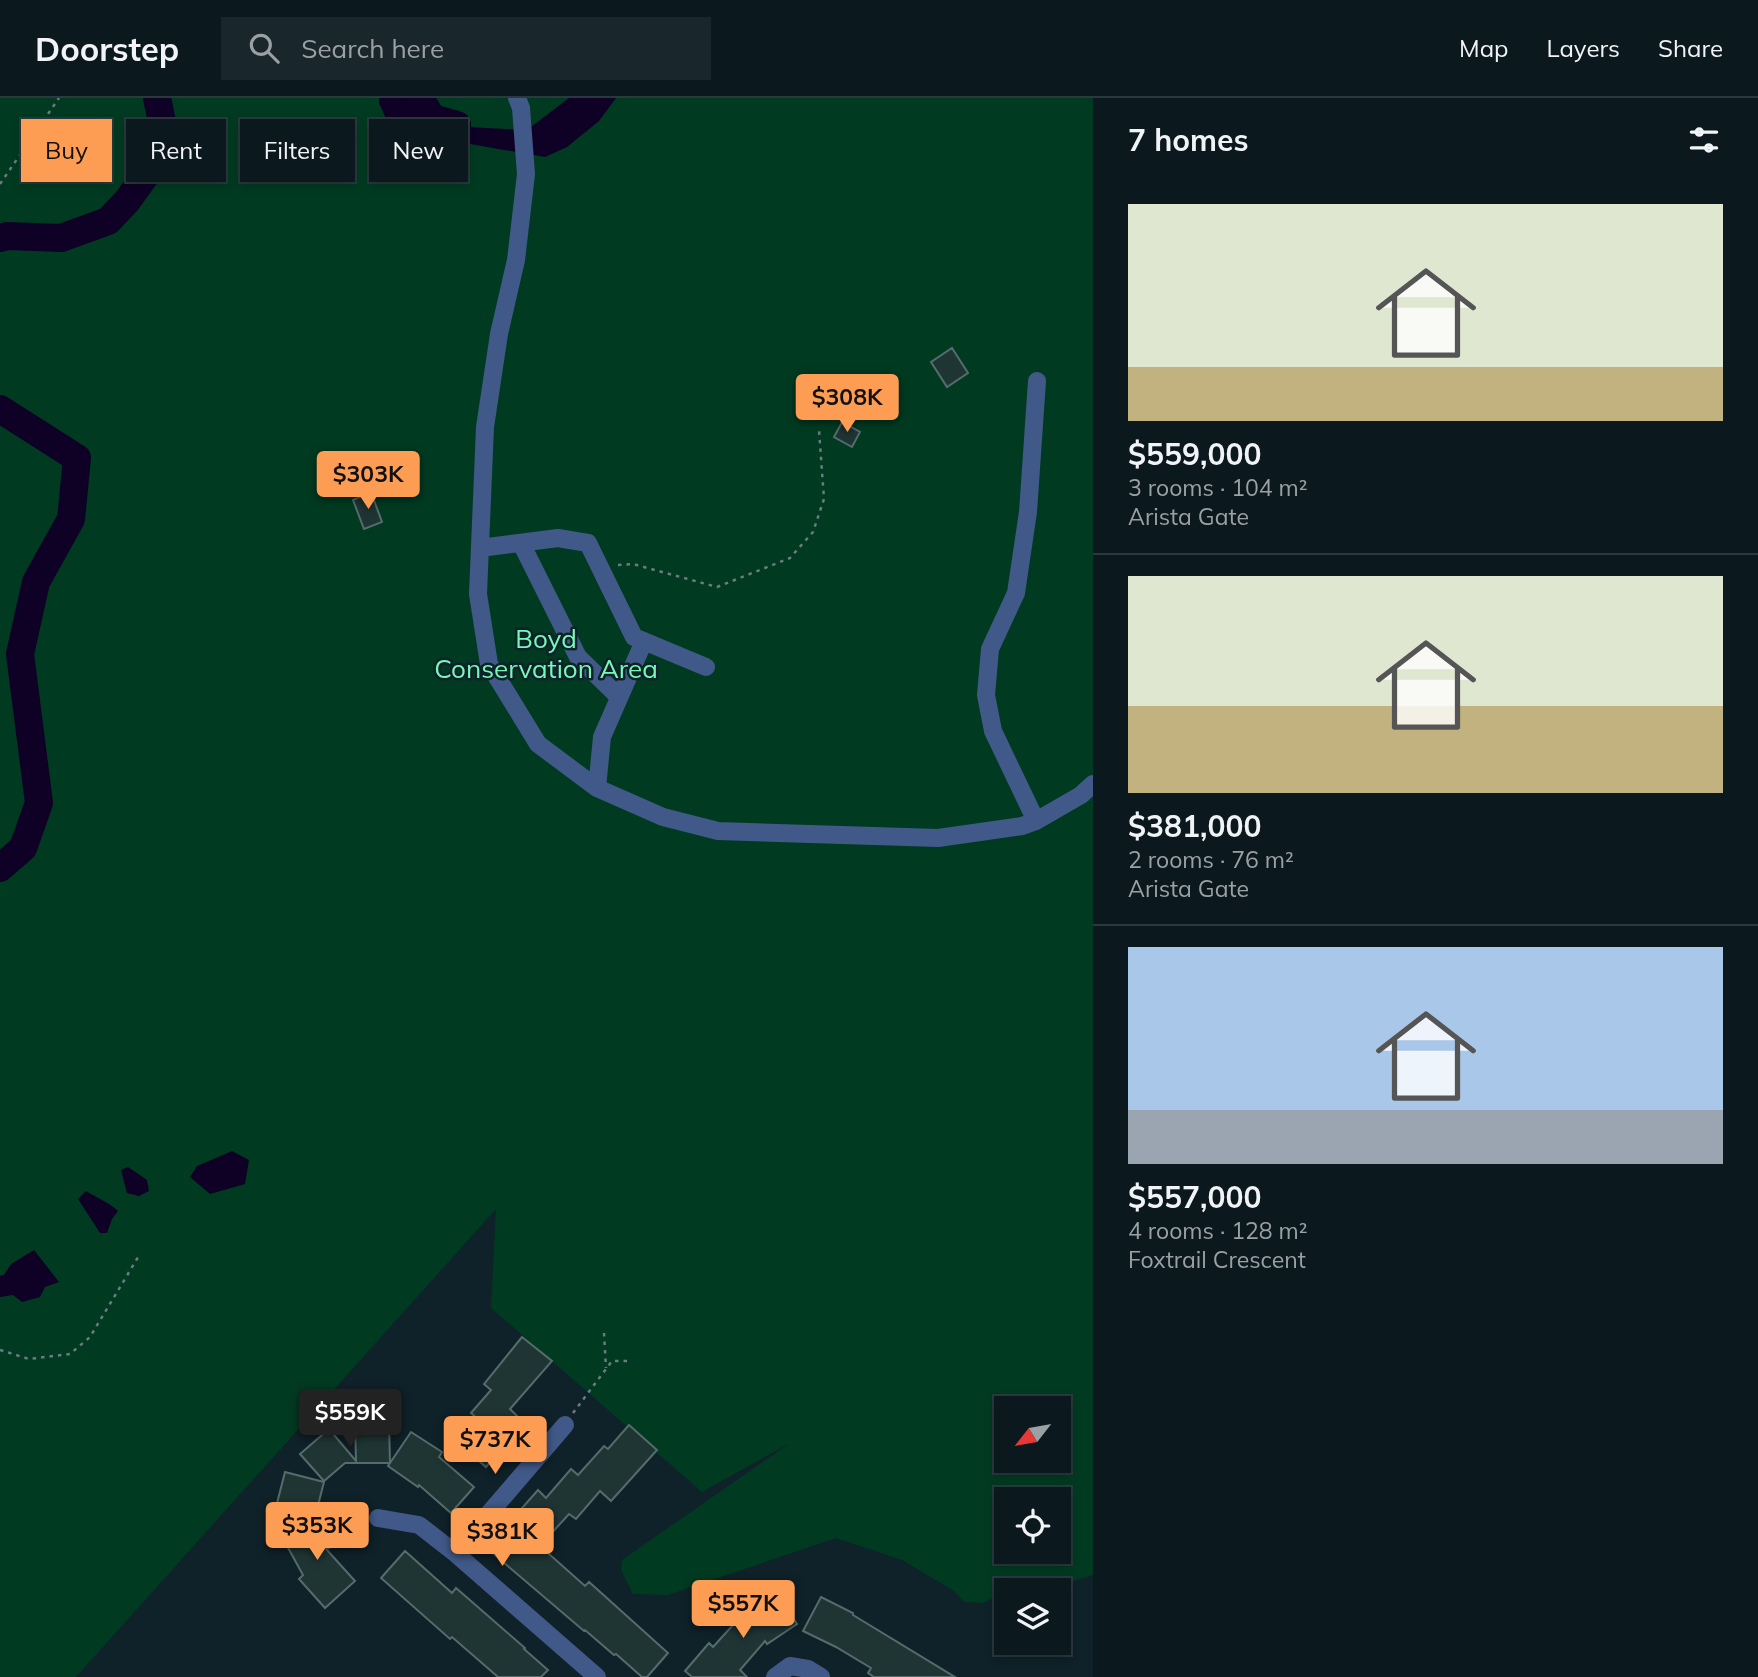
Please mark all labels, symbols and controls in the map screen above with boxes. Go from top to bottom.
search box [221,17,711,80]
text: Doorstep [35,28,179,69]
icon: search [245,29,283,67]
text: Search here [301,32,444,65]
text: Map [1459,33,1508,63]
text: Layers [1546,33,1620,63]
text: Share [1658,33,1723,63]
chip: Buy [21,119,112,182]
chip: Rent [126,119,226,182]
chip: Filters [240,119,355,182]
chip: New [369,119,468,182]
text: 7 homes [1128,121,1249,159]
icon: filters [1685,121,1723,159]
icon: home [1363,250,1489,376]
pin: $308K [798,374,896,434]
text: $308K [812,382,882,411]
text: $559,000 [1128,435,1261,473]
pin: $303K [319,452,417,511]
text: $303K [333,459,403,488]
text: 3 rooms · 104 m² [1128,473,1308,502]
text: Arista Gate [1128,502,1249,531]
park label: Boyd Conservation Area [434,622,658,685]
icon: home [1363,622,1489,748]
text: $381,000 [1128,807,1261,845]
text: 2 rooms · 76 m² [1128,845,1294,874]
text: Arista Gate [1128,874,1249,903]
icon: home [1363,993,1489,1119]
text: $557,000 [1128,1178,1261,1216]
text: 4 rooms · 128 m² [1128,1216,1308,1245]
text: Foxtrail Crescent [1128,1245,1306,1274]
pin: $559K [301,1390,399,1449]
north arrow [994,1396,1071,1474]
map controls [994,1396,1071,1655]
text: $559K [315,1397,385,1426]
pin: $737K [446,1416,544,1476]
text: $737K [460,1424,530,1453]
button: locate [994,1487,1071,1564]
pin: $353K [268,1502,366,1562]
pin: $381K [453,1508,551,1568]
text: $353K [282,1510,352,1539]
text: $381K [467,1516,537,1545]
button: layers [994,1578,1071,1655]
pin: $557K [694,1580,792,1640]
text: $557K [708,1588,778,1617]

